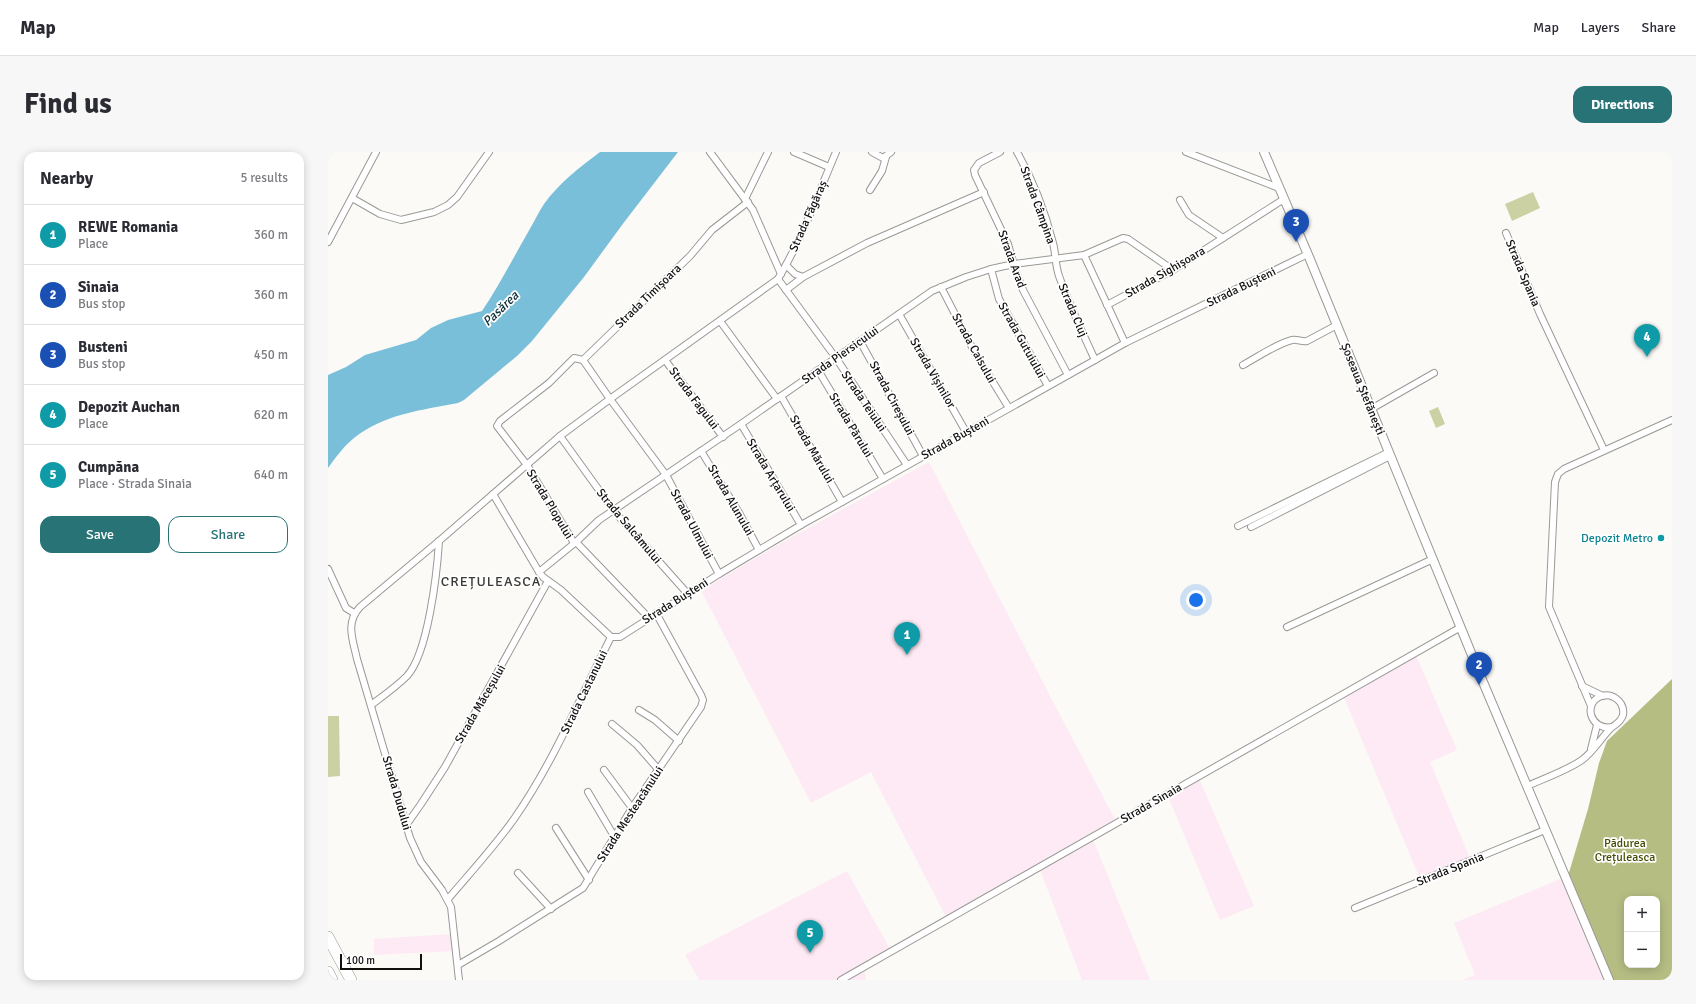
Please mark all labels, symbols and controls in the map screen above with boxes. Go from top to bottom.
text: Map [20,16,56,40]
text: Map [1533,19,1559,36]
text: Layers [1581,19,1620,36]
text: Share [1642,19,1676,36]
button: Directions [1573,86,1672,123]
text: Find us [24,87,112,121]
street label: Strada Câmpina [1017,164,1058,246]
text: Nearby [40,168,93,189]
text: 5 results [240,170,288,186]
street label: Strada Făgăraș [786,178,831,254]
pin: 3 [1283,209,1309,242]
text: REWE Romania [78,218,178,236]
text: 1 [49,227,57,243]
text: 360 m [254,227,288,243]
street label: Strada Arad [994,228,1029,290]
text: Place [78,236,108,252]
street label: Strada Spania [1502,237,1543,309]
street label: Strada Sighișoara [1122,243,1208,302]
street label: Strada Timișoara [612,261,685,332]
street label: Strada Bușteni [1204,264,1278,311]
text: Sinaia [78,278,119,296]
street label: Strada Cluj [1055,281,1091,339]
text: 2 [49,287,57,303]
text: 360 m [254,287,288,303]
water label: Pasărea [479,288,522,330]
text: Bus stop [78,296,125,312]
street label: Strada Gutuiului [995,300,1049,381]
street label: Strada Caisului [948,311,999,386]
street label: Strada Piersicului [799,323,882,388]
pin: 4 [1634,324,1660,357]
street label: Strada Vișinilor [906,335,959,412]
text: Busteni [78,338,128,356]
street label: Șoseaua Ștefănești [1337,341,1388,437]
text: 3 [49,347,57,363]
text: 450 m [254,347,288,363]
text: Bus stop [78,356,125,372]
street label: Strada Cireșului [866,359,917,438]
street label: Strada Fagului [665,364,722,432]
street label: Strada Teiului [838,368,889,435]
street label: Strada Părului [825,390,876,460]
text: Depozit Auchan [78,398,180,416]
text: 4 [49,407,57,423]
text: 620 m [254,407,288,423]
street label: Strada Mărului [786,412,837,486]
street label: Strada Bușteni [919,414,992,463]
text: Place [78,416,108,432]
street label: Strada Arțarului [743,436,798,515]
text: Cumpăna [78,458,139,476]
street label: Strada Alunului [704,462,757,539]
text: 5 [49,467,57,483]
text: 640 m [254,467,288,483]
street label: Strada Plopului [523,467,576,542]
text: Place · Strada Sinaia [78,476,192,492]
street label: Strada Salcâmului [593,486,664,567]
street label: Strada Ulmului [667,487,716,562]
button: Save [40,516,160,553]
button: Share [168,516,288,553]
place label: Depozit Metro [1581,531,1653,546]
marker: Depozit Metro [1656,533,1666,543]
district label: CREȚULEASCA [441,573,541,590]
street label: Strada Bușteni [639,575,711,628]
your location [1186,590,1206,610]
pin: 1 [894,622,920,655]
street label: Strada Castanului [558,648,611,737]
pin: 2 [1466,652,1492,685]
street label: Strada Măceșului [452,662,509,746]
street label: Strada Dudului [379,754,414,832]
street label: Strada Mesteacănului [594,763,667,865]
street label: Strada Sinaia [1118,780,1185,827]
park label: Pădurea Crețuleasca [1595,836,1655,865]
street label: Strada Spania [1414,849,1486,890]
map controls [1624,896,1660,968]
button: + [1624,896,1660,932]
pin: 5 [797,920,823,953]
button: − [1624,932,1660,968]
scale bar [340,952,422,971]
text: 100 m [346,954,375,967]

